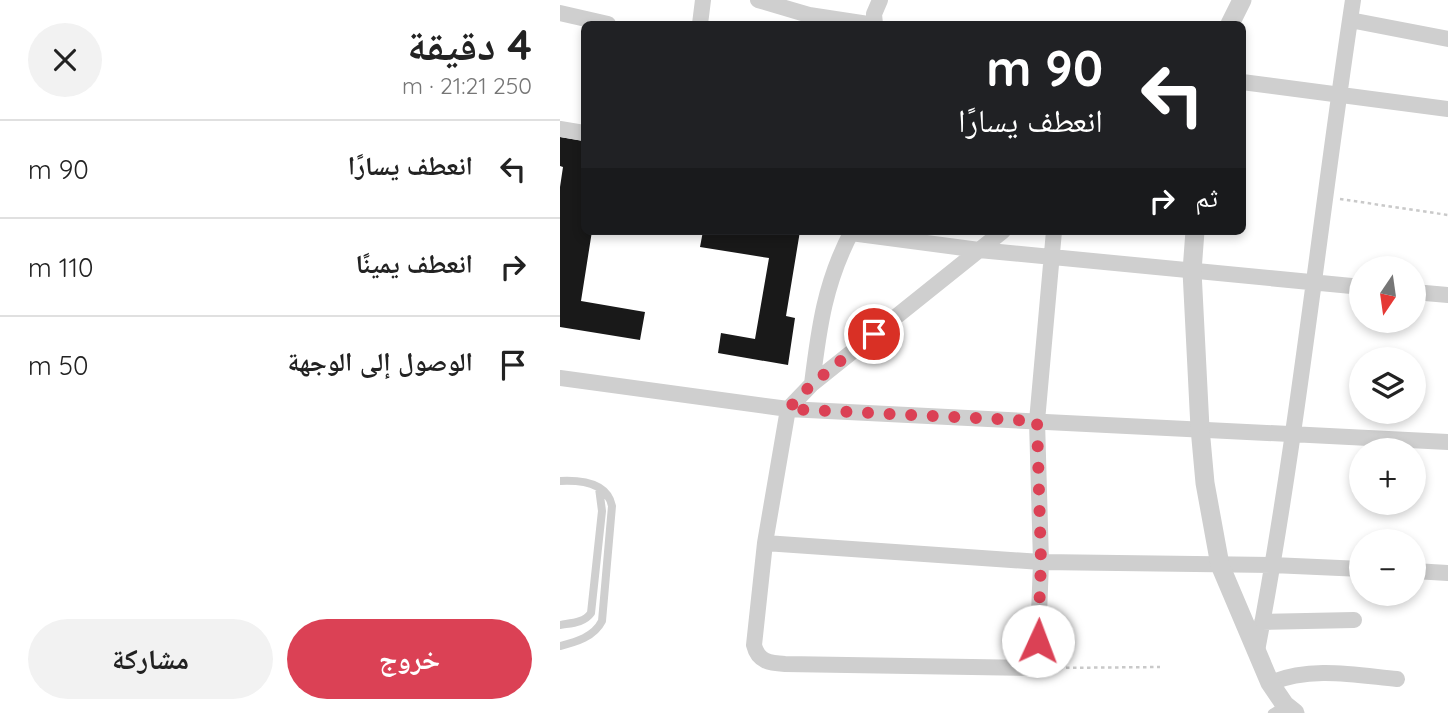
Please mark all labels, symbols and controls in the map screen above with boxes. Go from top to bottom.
text: 4 دقيقة [407,18,532,71]
button: close [28,23,102,97]
text: 90 m [986,37,1103,98]
icon: left [1127,49,1218,140]
text: 250 m · 21:21 [402,71,532,100]
text: انعطف يسارًا [958,100,1103,140]
text: انعطف يسارًا [348,149,473,182]
icon: left [494,150,532,188]
text: 90 m [28,153,89,186]
text: ثم [1195,181,1218,214]
icon: right [1143,182,1181,220]
text: انعطف يمينًا [355,247,473,280]
icon: right [494,248,532,286]
text: 110 m [28,251,94,284]
north arrow [1349,256,1426,332]
map controls [1349,256,1426,606]
pin [844,304,904,364]
icon: arrive [855,315,893,353]
text: الوصول إلى الوجهة [287,345,473,378]
icon: arrive [494,346,532,384]
button: layers [1349,347,1426,424]
text: 50 m [28,349,88,382]
button: + [1349,438,1426,515]
button: − [1349,529,1426,606]
position arrow [1001,604,1075,678]
button: مشاركة [28,619,273,699]
button: خروج [287,619,532,699]

